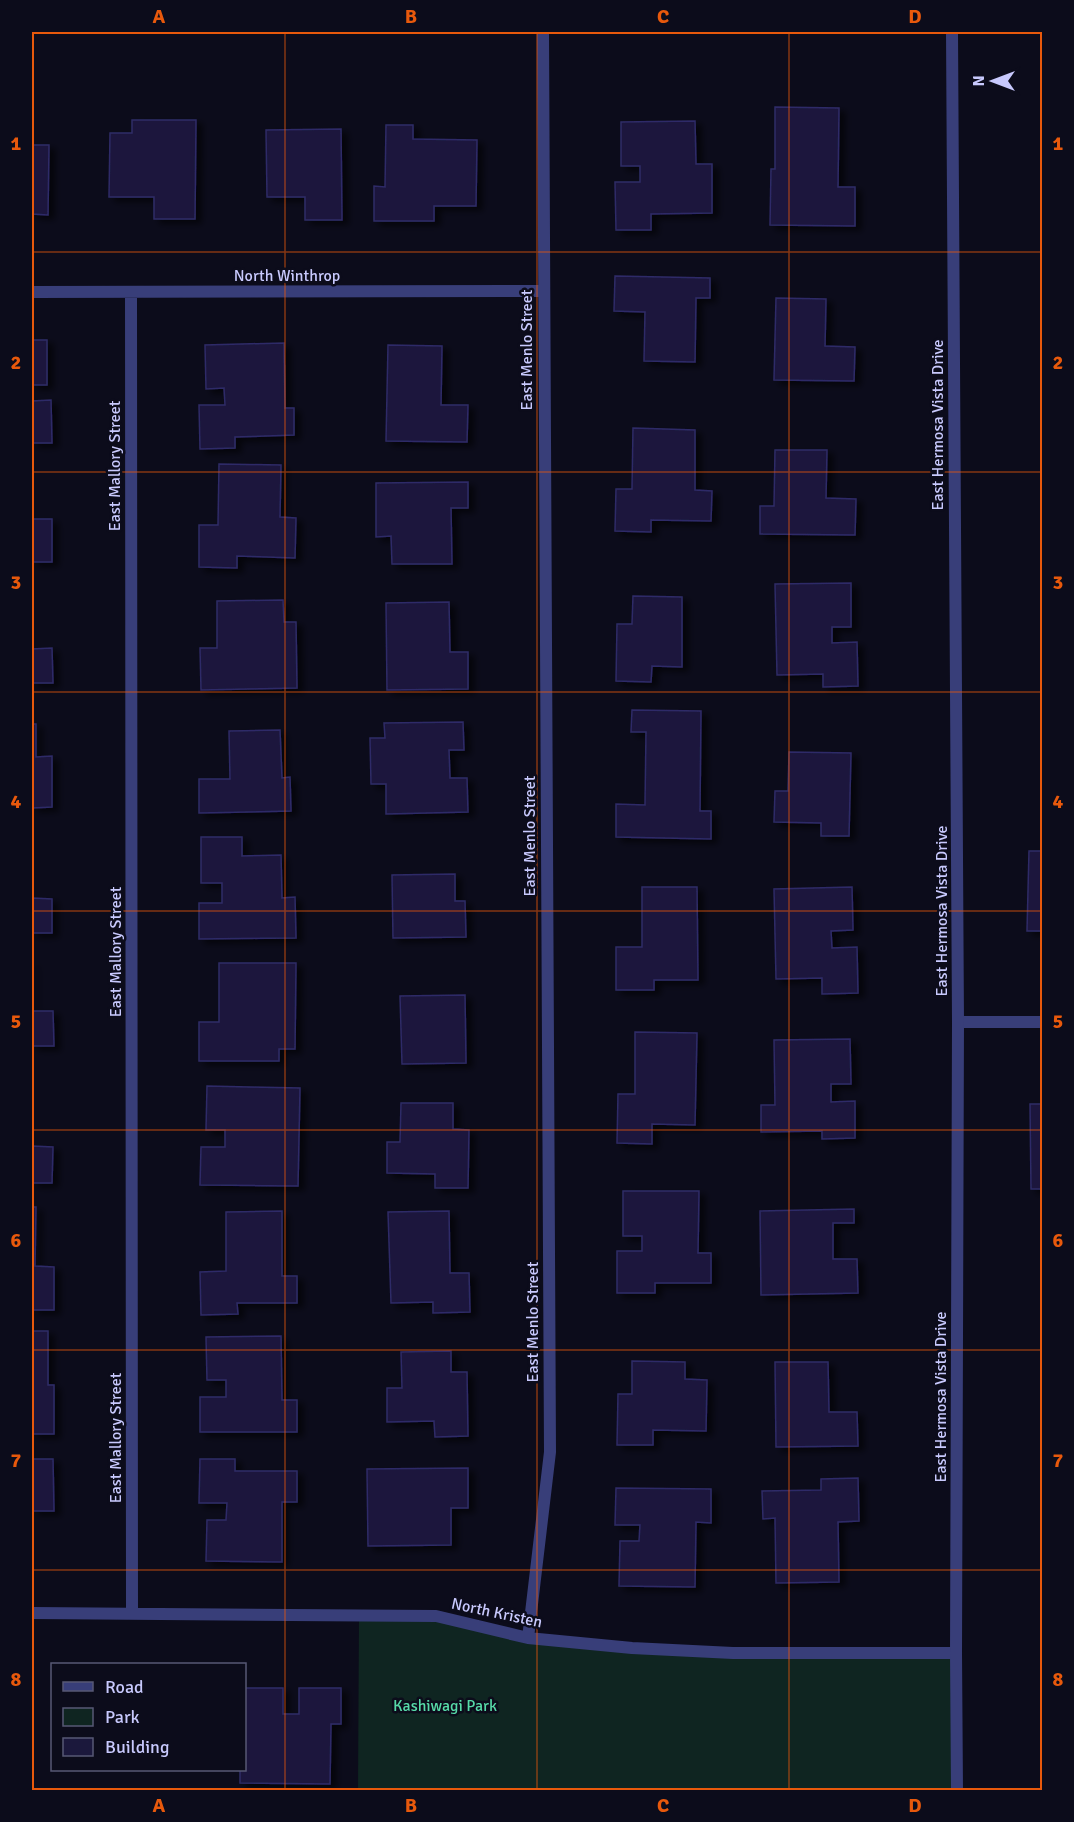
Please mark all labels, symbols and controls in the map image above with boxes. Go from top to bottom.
text: A [153,4,166,29]
text: B [405,4,417,29]
text: C [657,4,669,29]
text: D [908,4,922,29]
north arrow [963,51,1023,111]
text: N [969,75,989,87]
text: 1 [11,131,22,156]
text: 1 [1053,131,1064,156]
street label: North Winthrop [234,266,340,286]
street label: East Menlo Street [517,289,537,410]
street label: East Hermosa Vista Drive [928,339,948,511]
text: 2 [11,350,21,375]
text: 2 [1053,350,1063,375]
street label: East Mallory Street [105,400,125,531]
text: 3 [11,570,21,595]
text: 3 [1053,570,1063,595]
street label: East Menlo Street [520,775,540,896]
text: 4 [11,789,22,814]
text: 4 [1053,789,1064,814]
street label: East Hermosa Vista Drive [932,825,952,997]
street label: East Mallory Street [106,886,126,1017]
text: 5 [11,1009,21,1034]
text: 5 [1053,1009,1063,1034]
text: 6 [11,1228,22,1253]
text: 6 [1053,1228,1064,1253]
street label: East Menlo Street [523,1261,543,1382]
street label: East Hermosa Vista Drive [931,1311,951,1483]
street label: East Mallory Street [106,1372,126,1503]
text: 7 [11,1448,22,1473]
text: 7 [1053,1448,1064,1473]
street label: North Kristen [449,1594,544,1632]
legend [51,1663,246,1771]
text: 8 [11,1667,22,1692]
text: 8 [1053,1667,1064,1692]
text: Road [105,1676,144,1698]
park label: Kashiwagi Park [393,1696,497,1716]
text: Park [105,1706,140,1728]
text: Building [105,1736,169,1758]
text: A [153,1793,166,1818]
text: B [405,1793,417,1818]
text: C [657,1793,669,1818]
text: D [908,1793,922,1818]

